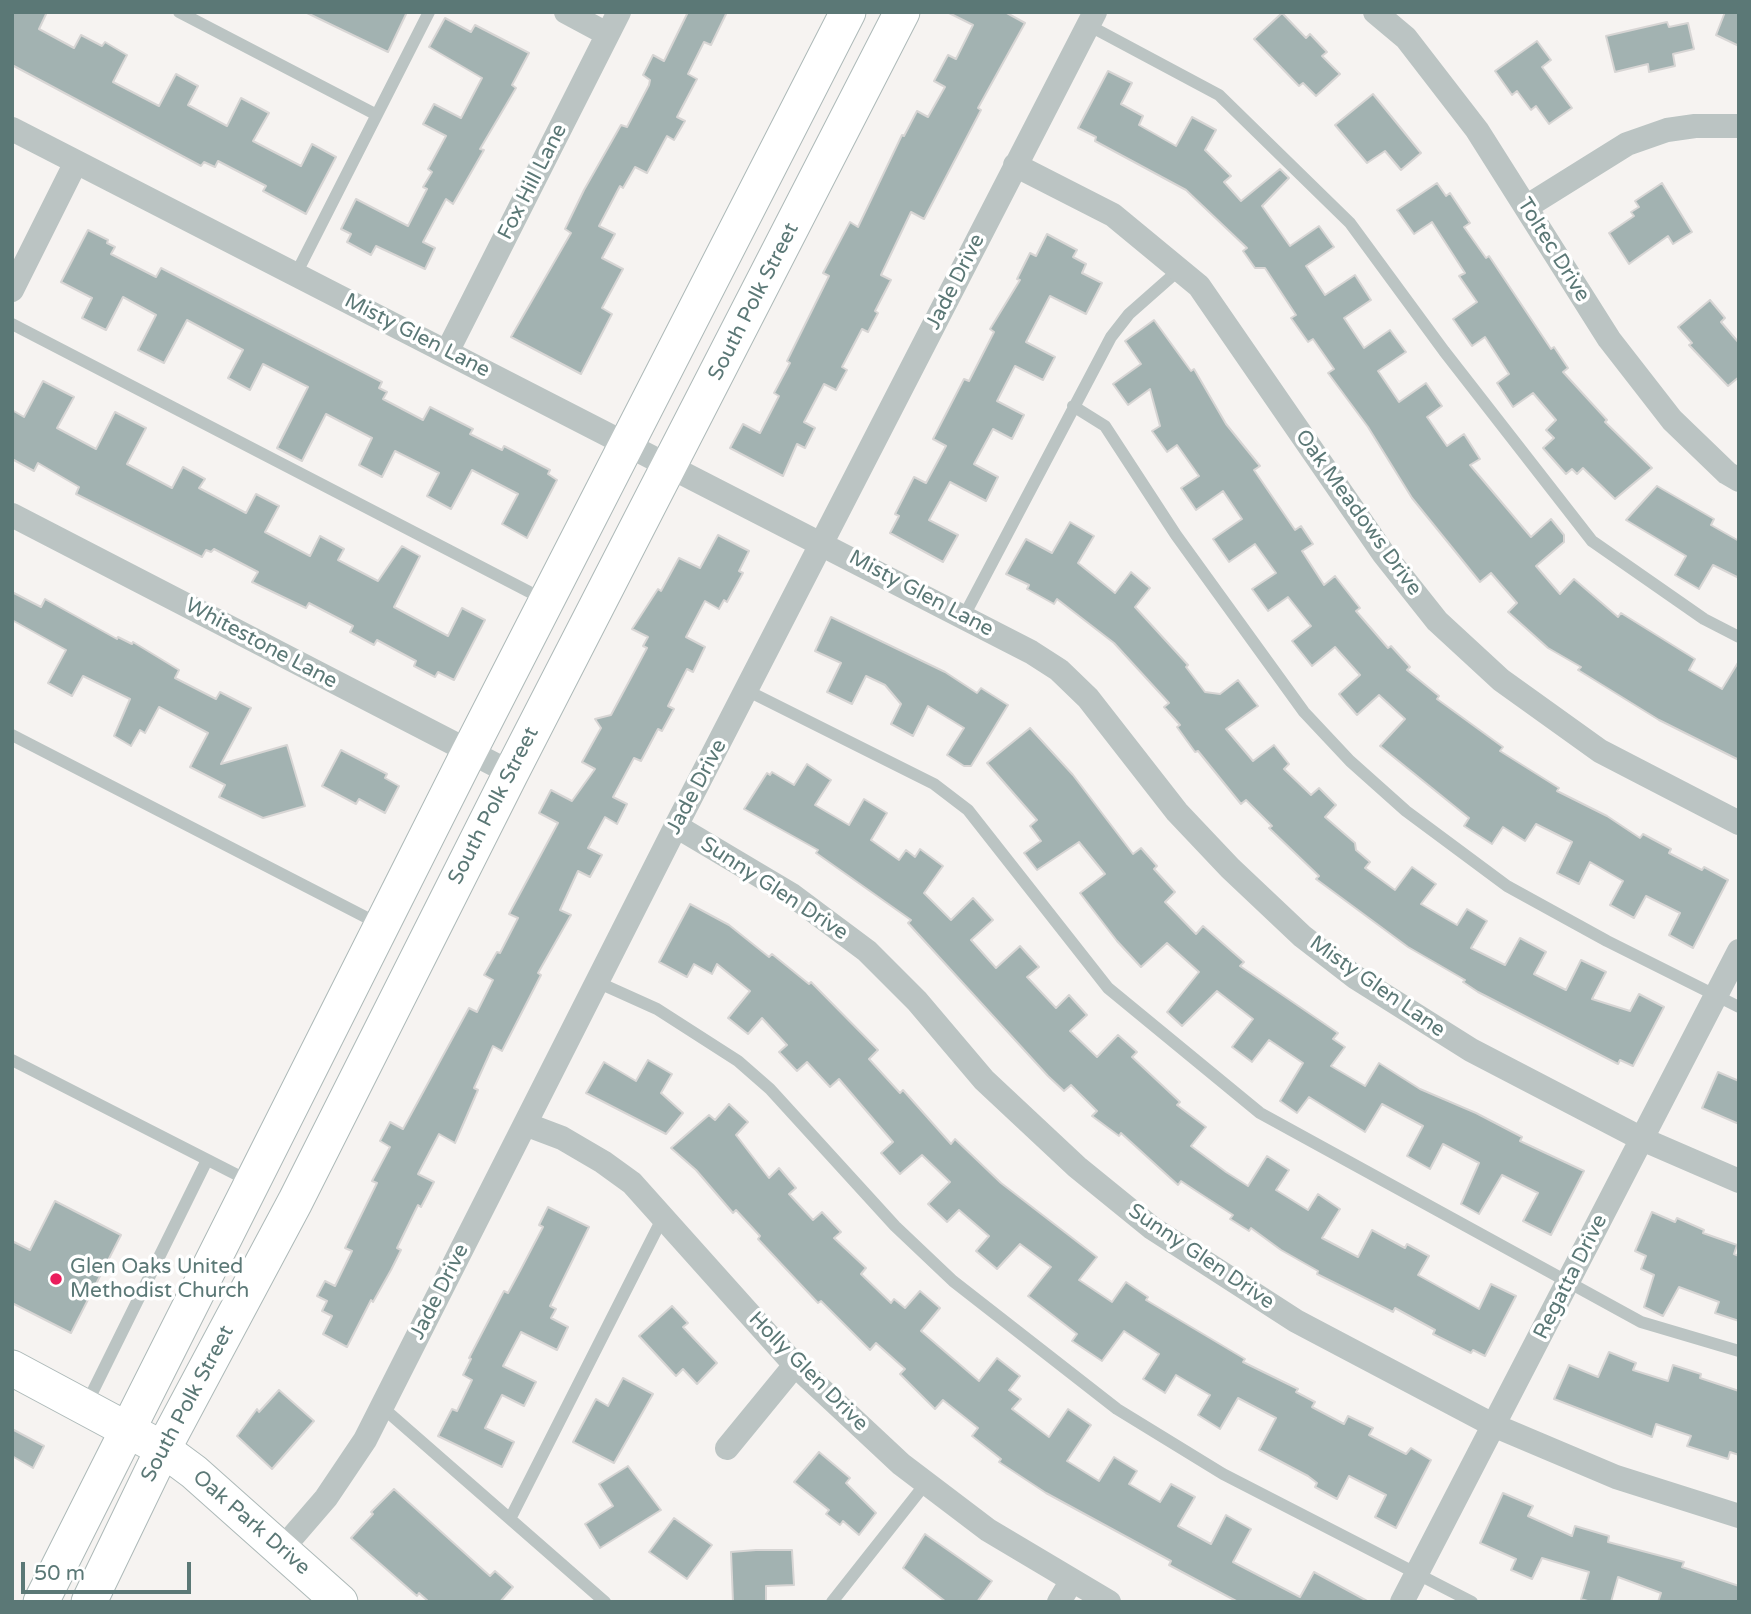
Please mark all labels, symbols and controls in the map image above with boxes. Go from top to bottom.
street label: Fox Hill Lane [493,120,573,244]
street label: Toltec Drive [1511,193,1595,307]
street label: South Polk Street [703,219,805,385]
street label: Jade Drive [921,230,991,334]
street label: Misty Glen Lane [340,289,494,383]
street label: Oak Meadows Drive [1289,425,1427,601]
street label: Misty Glen Lane [845,545,997,643]
street label: Whitestone Lane [181,593,341,695]
street label: South Polk Street [443,723,545,889]
street label: Jade Drive [661,735,733,839]
street label: Sunny Glen Drive [696,832,852,946]
street label: Misty Glen Lane [1304,931,1450,1043]
street label: Sunny Glen Drive [1123,1199,1279,1315]
street label: Regatta Drive [1529,1210,1613,1344]
street label: Jade Drive [405,1240,475,1344]
place label: Glen Oaks United Methodist Church [70,1254,249,1304]
marker: Glen Oaks United Methodist Church [48,1271,64,1287]
street label: Holly Glen Drive [743,1307,873,1437]
street label: South Polk Street [136,1321,240,1487]
street label: Oak Park Drive [187,1465,315,1581]
scale bar [24,1548,194,1592]
text: 50 m [34,1561,85,1586]

